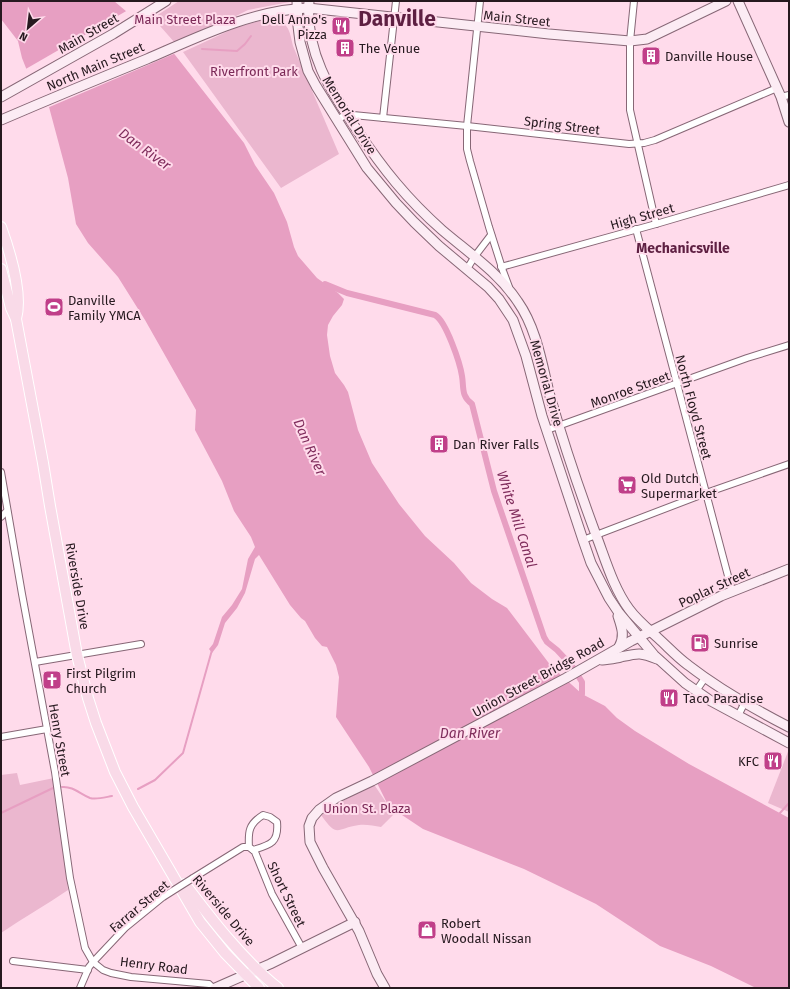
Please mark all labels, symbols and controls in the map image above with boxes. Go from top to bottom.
district label: Danville [358,6,436,32]
north arrow [8,8,48,48]
street label: Main Street [483,8,551,29]
street label: Main Street [55,10,121,57]
park label: Main Street Plaza [134,12,236,27]
place label: Dell Anno's Pizza [262,12,327,42]
restaurant icon: Dell Anno's Pizza [330,15,352,37]
text: N [17,29,30,44]
building icon: The Venue [334,37,356,59]
street label: North Main Street [44,39,146,94]
place label: The Venue [359,41,420,56]
building icon: Danville House [640,45,662,67]
place label: Danville House [665,49,753,64]
park label: Riverfront Park [210,64,298,79]
street label: Memorial Drive [320,73,380,157]
street label: Spring Street [523,113,601,138]
water label: Dan River [115,125,175,174]
street label: High Street [609,200,676,233]
district label: Mechanicsville [636,240,730,257]
place label: Danville Family YMCA [68,293,141,323]
sports icon: Danville Family YMCA [43,296,65,318]
street label: Memorial Drive [527,338,566,428]
street label: North Floyd Street [672,353,715,461]
street label: Monroe Street [588,368,672,411]
water label: Dan River [290,416,330,479]
building icon: Dan River Falls [428,433,450,455]
place label: Dan River Falls [453,437,539,452]
water label: White Mill Canal [493,468,540,570]
place label: Old Dutch Supermarket [641,471,717,501]
supermarket icon: Old Dutch Supermarket [616,474,638,496]
street label: Riverside Drive [62,541,93,631]
street label: Poplar Street [676,564,753,611]
fuel station icon: Sunrise [689,632,711,654]
street label: Union Street Bridge Road [470,635,607,720]
place label: Sunrise [714,636,758,651]
place label: First Pilgrim Church [66,666,136,696]
church icon: First Pilgrim Church [41,669,63,691]
restaurant icon: Taco Paradise [658,687,680,709]
place label: Taco Paradise [683,691,763,706]
street label: Henry Street [46,703,73,778]
water label: Dan River [440,725,501,742]
restaurant icon: KFC [762,750,784,772]
place label: KFC [738,754,760,769]
park label: Union St. Plaza [323,801,411,816]
street label: Short Street [264,859,309,930]
street label: Riverside Drive [189,872,258,949]
street label: Farrar Street [107,877,172,936]
place label: Robert Woodall Nissan [441,916,532,946]
shop icon: Robert Woodall Nissan [416,919,438,941]
street label: Henry Road [119,954,189,977]

